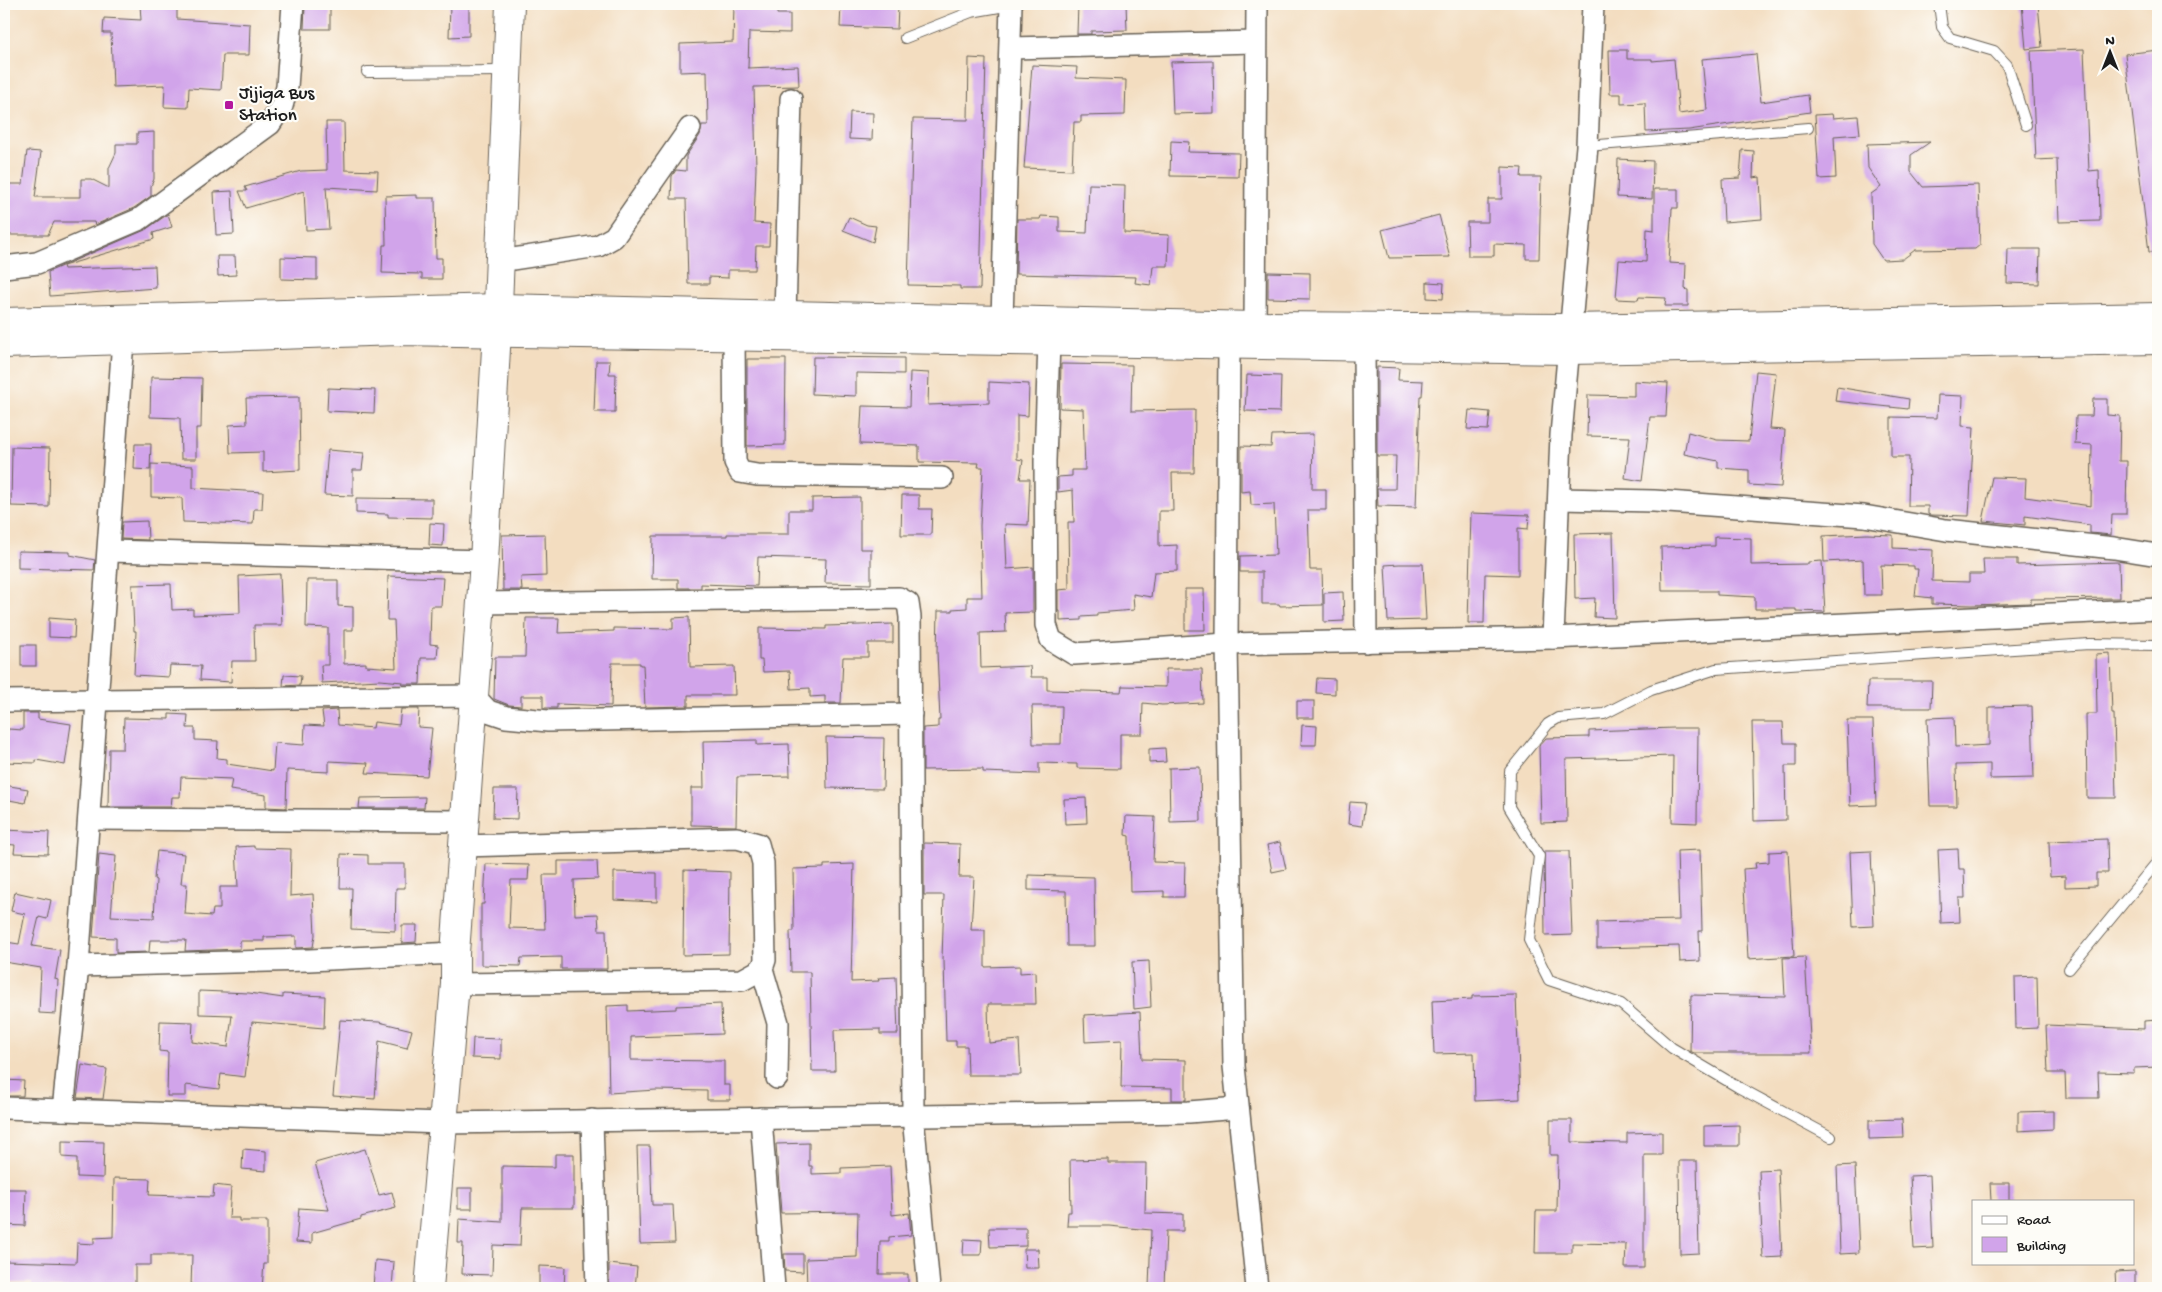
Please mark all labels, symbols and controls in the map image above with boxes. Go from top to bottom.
north arrow [2084,28,2134,78]
text: N [2105,33,2115,50]
place label: Jijiga Bus Station [239,83,315,128]
marker: Jijiga Bus Station [223,99,235,111]
legend [1972,1200,2134,1264]
text: Road [2017,1212,2051,1230]
text: Building [2016,1238,2066,1256]

